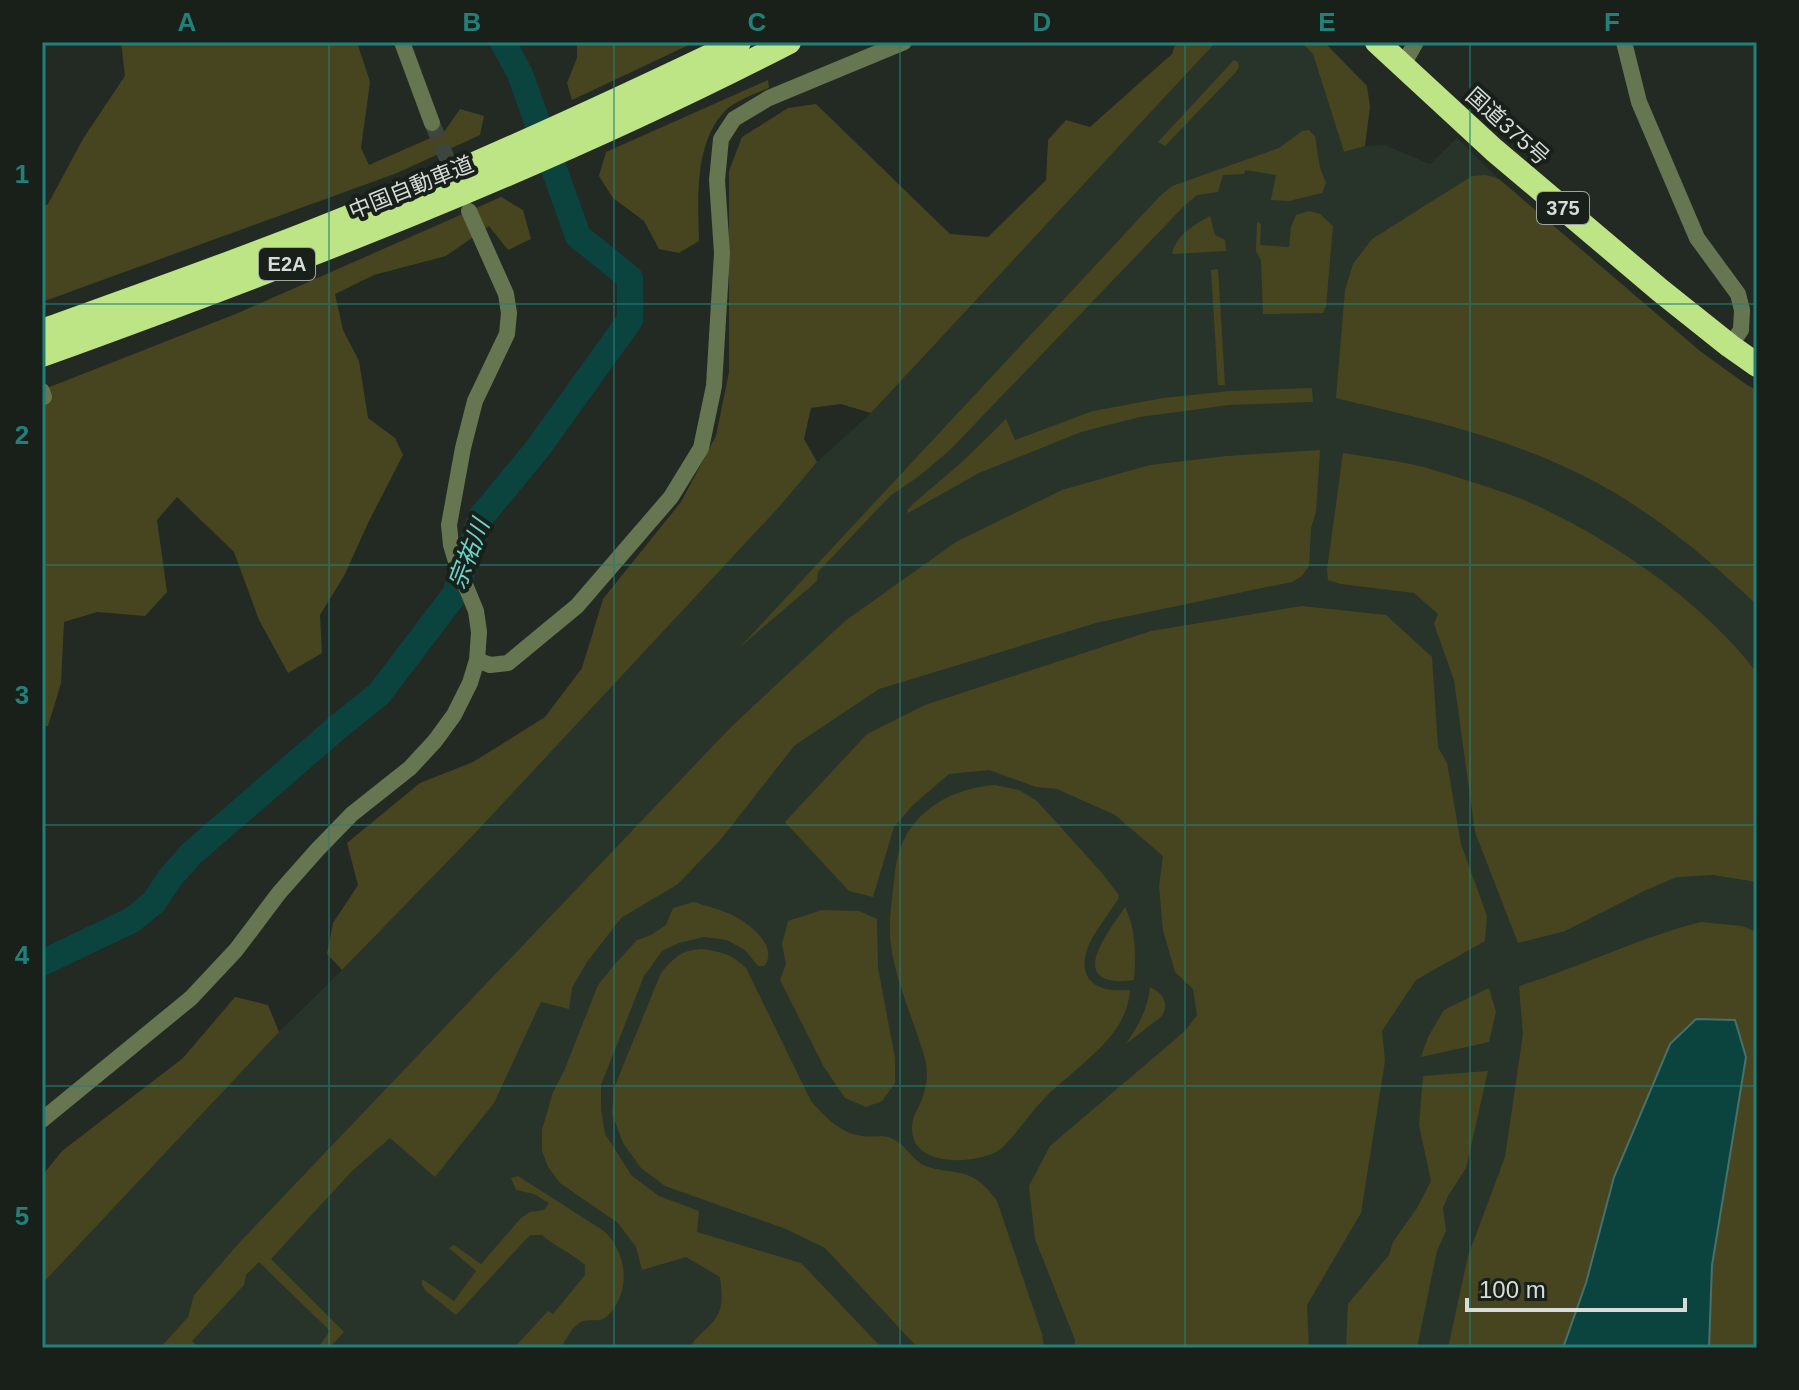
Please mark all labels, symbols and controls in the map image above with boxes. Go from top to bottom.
text: A [178,7,197,37]
text: B [463,7,481,37]
text: C [748,7,767,37]
text: D [1033,7,1051,37]
text: E [1318,7,1336,37]
text: F [1604,7,1620,37]
street label: 国道375号 [1461,83,1554,170]
street label: 中国自動車道 [345,151,477,224]
text: 1 [15,159,29,189]
road number: 375 [1537,192,1589,224]
road number: E2A [259,248,315,280]
text: 2 [15,420,29,450]
water label: 宗祐川 [443,513,495,592]
text: 3 [15,680,29,710]
text: 4 [15,940,30,970]
text: 5 [15,1201,29,1231]
scale bar [1467,1262,1685,1312]
text: 100 m [1479,1276,1546,1303]

